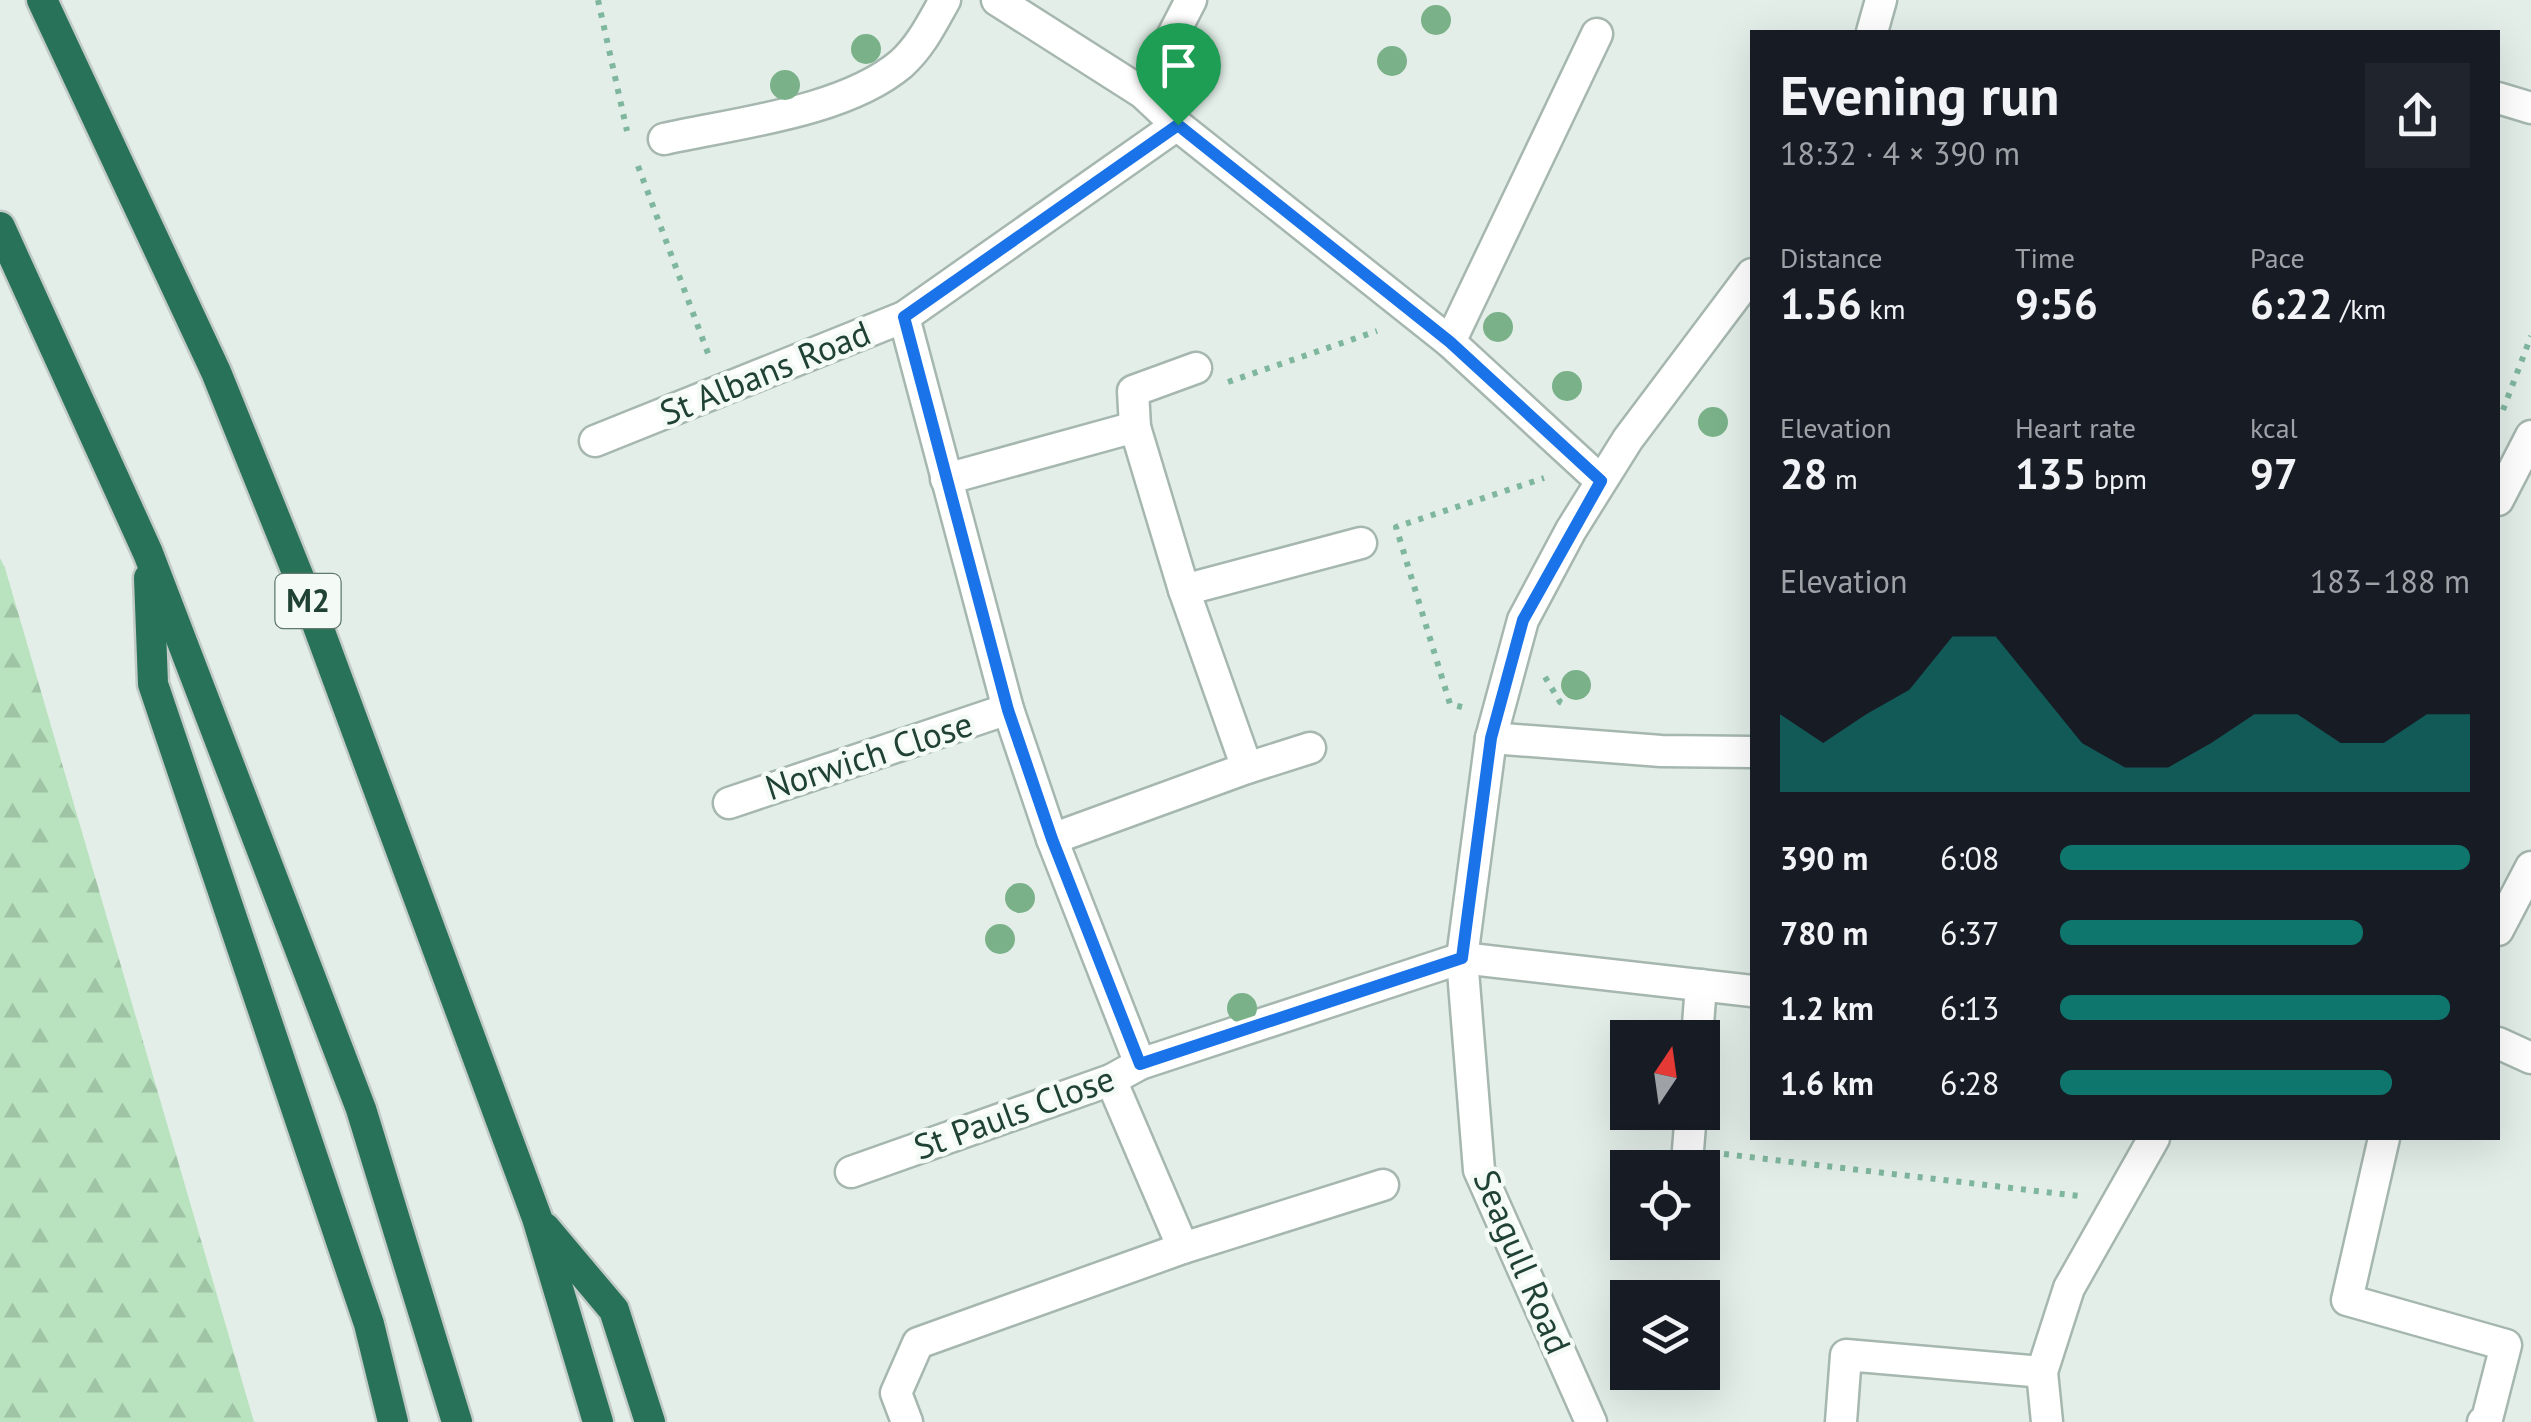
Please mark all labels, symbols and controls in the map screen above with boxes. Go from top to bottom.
pin [1136,23,1221,126]
icon: arrive [1151,38,1206,93]
text: Evening run [1780,59,2060,130]
button: share [2365,63,2470,168]
text: 18:32 · 4 × 390 m [1780,132,2020,174]
text: Distance [1780,239,1883,276]
text: Time [2015,239,2075,276]
text: Pace [2250,239,2305,276]
text: 1.56 [1780,276,1862,331]
text: 9:56 [2015,276,2098,331]
text: 6:22 [2250,276,2333,331]
text: km [1862,290,1905,327]
text: /km [2333,290,2386,327]
street label: St Albans Road [653,309,877,435]
text: Elevation [1780,409,1892,446]
text: Heart rate [2015,409,2136,446]
text: kcal [2250,409,2298,446]
text: 28 [1780,446,1828,501]
text: 135 [2015,446,2086,501]
text: 97 [2250,446,2298,501]
text: m [1828,460,1858,497]
text: bpm [2086,460,2147,497]
text: Elevation [1780,560,1907,602]
text: 183–188 m [2310,560,2470,602]
road number: M2 [276,574,340,628]
street label: Norwich Close [759,700,978,810]
text: 390 m [1780,837,1868,879]
text: 6:08 [1940,837,1999,879]
text: 780 m [1780,912,1868,954]
text: 6:37 [1940,912,1999,954]
text: 1.2 km [1780,987,1874,1029]
text: 6:13 [1940,987,1999,1029]
north arrow [1610,1020,1720,1130]
map controls [1610,1020,1720,1390]
street label: St Pauls Close [907,1055,1120,1170]
text: 1.6 km [1780,1062,1874,1104]
text: 6:28 [1940,1062,1999,1104]
button: locate [1610,1150,1720,1260]
street label: Seagull Road [1464,1163,1582,1360]
button: layers [1610,1280,1720,1390]

